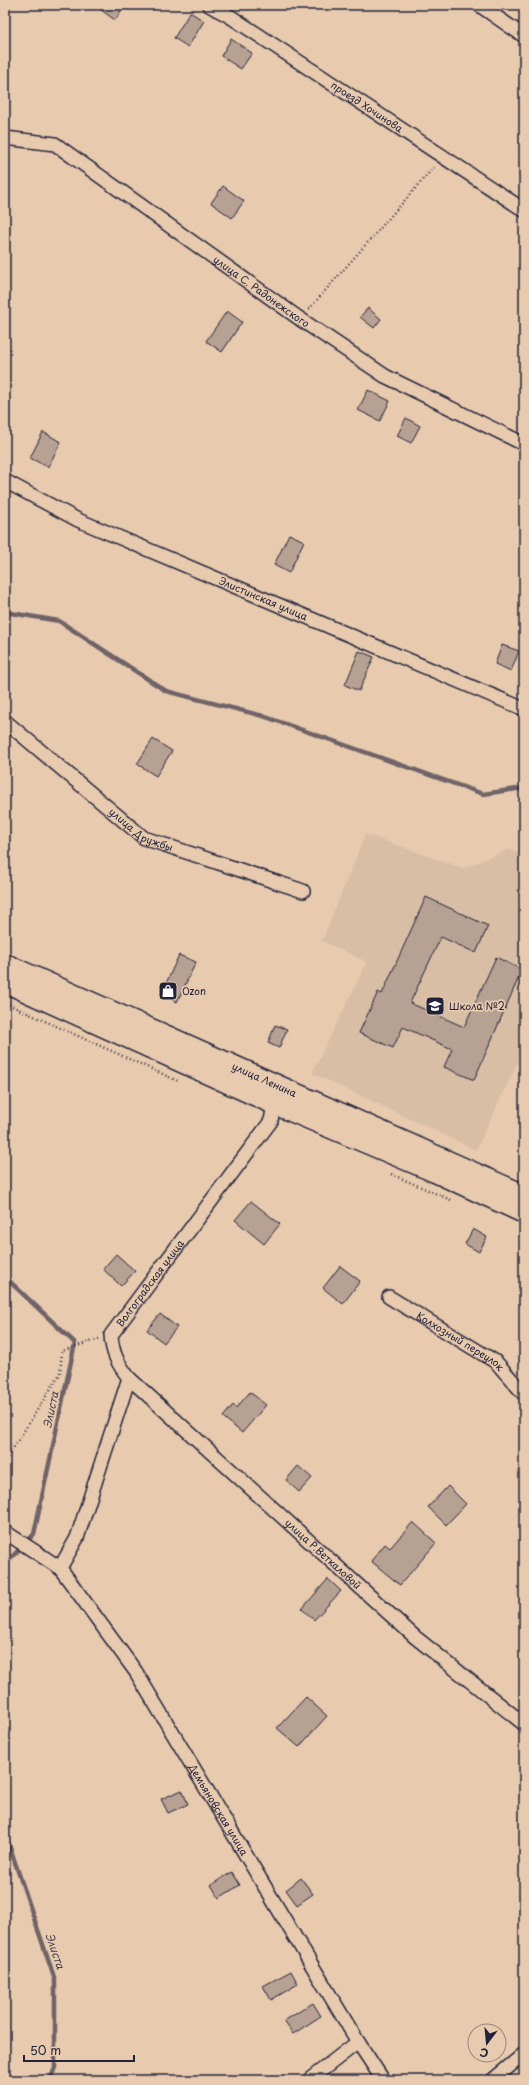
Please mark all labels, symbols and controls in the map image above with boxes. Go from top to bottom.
street label: проезд Хочинова [328,77,407,136]
street label: улица С. Радонежского [211,252,313,331]
street label: Элистинская улица [217,573,311,624]
street label: улица Дружбы [106,804,175,854]
shop icon: Ozon [157,980,179,1002]
place label: Ozon [182,983,206,998]
school or university icon: Школа №2 [424,995,446,1017]
place label: Школа №2 [449,998,505,1013]
street label: улица Ленина [230,1058,300,1100]
street label: Волгоградская улица [112,1235,187,1330]
street label: Колхозный переулок [414,1308,508,1374]
water label: Элиста [38,1390,63,1430]
street label: улица Р.Веткаловой [282,1515,365,1592]
street label: Демьяновская улица [185,1760,253,1859]
water label: Элиста [41,1931,70,1971]
north arrow [467,2023,507,2063]
scale bar [24,2037,134,2063]
text: 50 m [30,2041,61,2059]
text: С [478,2044,490,2062]

